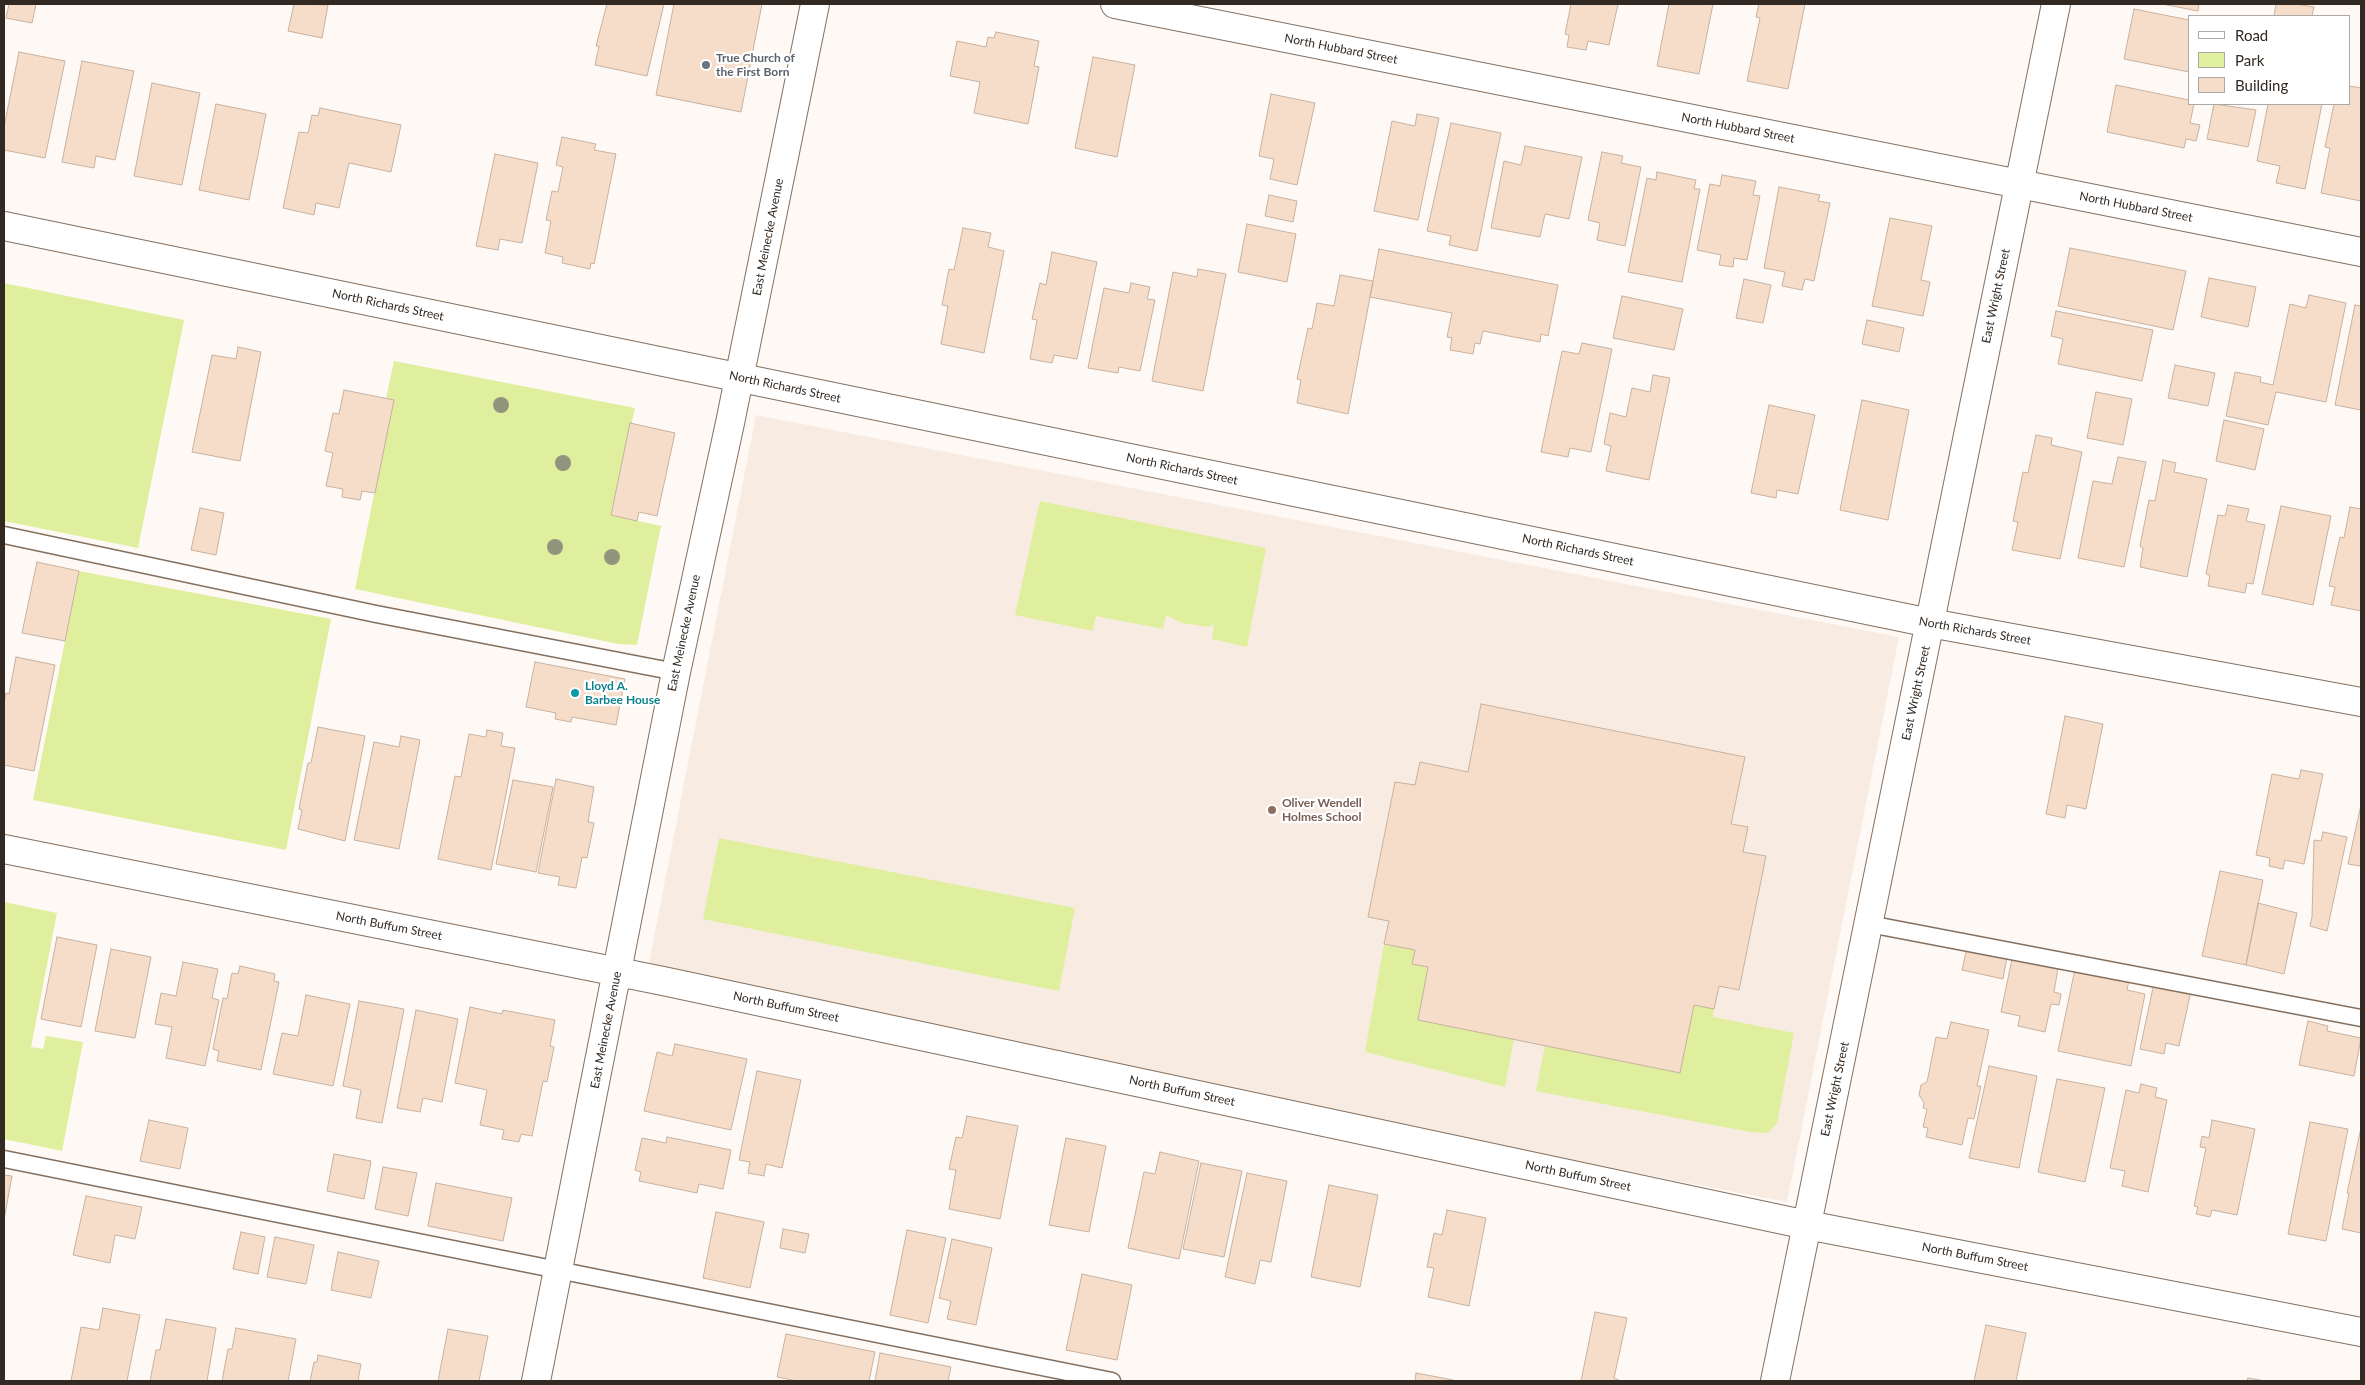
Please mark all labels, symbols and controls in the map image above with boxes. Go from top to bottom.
legend [2188,15,2350,105]
text: Road [2235,26,2268,44]
street label: North Hubbard Street [1283,31,1399,67]
place label: True Church of the First Born [716,51,795,79]
text: Park [2235,51,2264,69]
marker: True Church of the First Born [700,59,712,71]
text: Building [2235,76,2288,94]
street label: North Hubbard Street [1680,110,1796,146]
street label: East Meinecke Avenue [750,177,786,297]
street label: North Hubbard Street [2078,189,2194,225]
street label: East Wright Street [1979,247,2013,345]
street label: North Richards Street [331,286,445,324]
street label: North Richards Street [728,368,842,406]
street label: North Richards Street [1125,450,1239,488]
street label: North Richards Street [1521,531,1635,569]
street label: East Meinecke Avenue [665,573,703,693]
street label: North Richards Street [1918,614,2032,648]
street label: East Wright Street [1899,644,1933,742]
place label: Lloyd A. Barbee House [585,679,660,707]
marker: Lloyd A. Barbee House [569,687,581,699]
place label: Oliver Wendell Holmes School [1282,796,1362,824]
marker: Oliver Wendell Holmes School [1266,804,1278,816]
street label: North Buffum Street [335,909,443,943]
street label: East Meinecke Avenue [588,970,624,1090]
street label: North Buffum Street [732,989,840,1025]
street label: East Wright Street [1818,1040,1852,1138]
street label: North Buffum Street [1128,1073,1236,1109]
street label: North Buffum Street [1524,1158,1632,1194]
street label: North Buffum Street [1921,1240,2029,1274]

